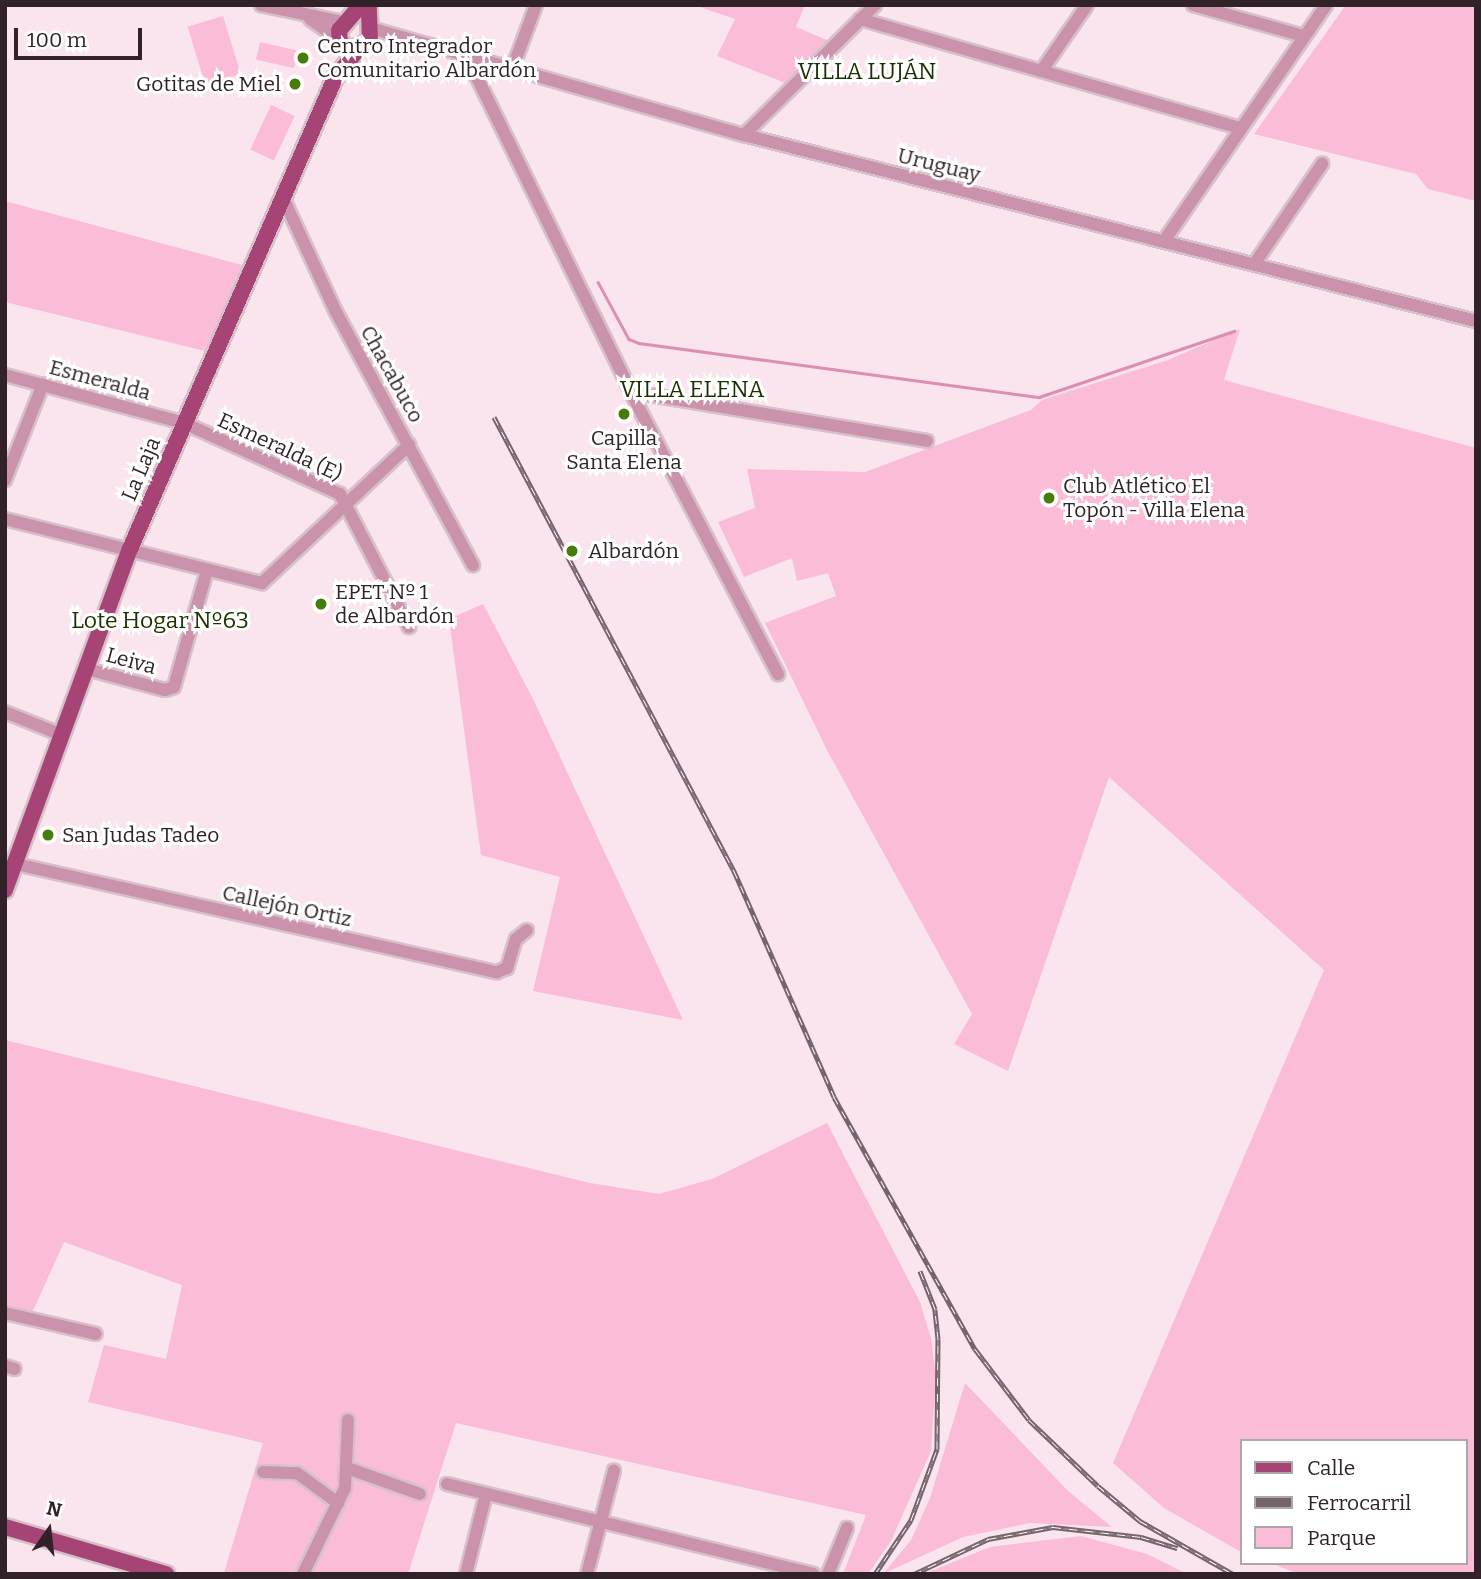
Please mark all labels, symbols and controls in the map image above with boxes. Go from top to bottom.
scale bar [18,14,145,58]
text: 100 m [27,27,87,53]
place label: Centro Integrador Comunitario Albardón [317,33,536,83]
marker: Centro Integrador Comunitario Albardón [295,50,311,66]
district label: VILLA LUJÁN [788,57,946,85]
place label: Gotitas de Miel [136,71,281,97]
marker: Gotitas de Miel [287,76,303,92]
street label: Uruguay [895,143,983,187]
street label: Chacabuco [355,321,429,427]
street label: Esmeralda [46,354,154,406]
district label: VILLA ELENA [610,375,774,403]
marker: Capilla Santa Elena [616,406,632,422]
street label: Esmeralda (E) [214,407,346,487]
place label: Capilla Santa Elena [566,425,682,475]
street label: La Laja [116,433,166,505]
place label: Club Atlético El Topón - Villa Elena [1063,473,1245,523]
marker: Club Atlético El Topón - Villa Elena [1041,490,1057,506]
place label: Albardón [588,538,679,564]
marker: Albardón [562,541,582,561]
place label: EPET Nº 1 de Albardón [335,579,454,629]
marker: EPET Nº 1 de Albardón [313,596,329,612]
district label: Lote Hogar Nº63 [71,606,249,634]
street label: Leiva [103,642,159,680]
place label: San Judas Tadeo [62,822,219,848]
marker: San Judas Tadeo [40,827,56,843]
street label: Callejón Ortiz [220,880,354,932]
legend [1240,1439,1467,1565]
text: Calle [1307,1455,1355,1481]
text: Ferrocarril [1307,1490,1411,1516]
north arrow [14,1495,84,1565]
text: N [44,1496,64,1522]
text: Parque [1307,1525,1376,1551]

